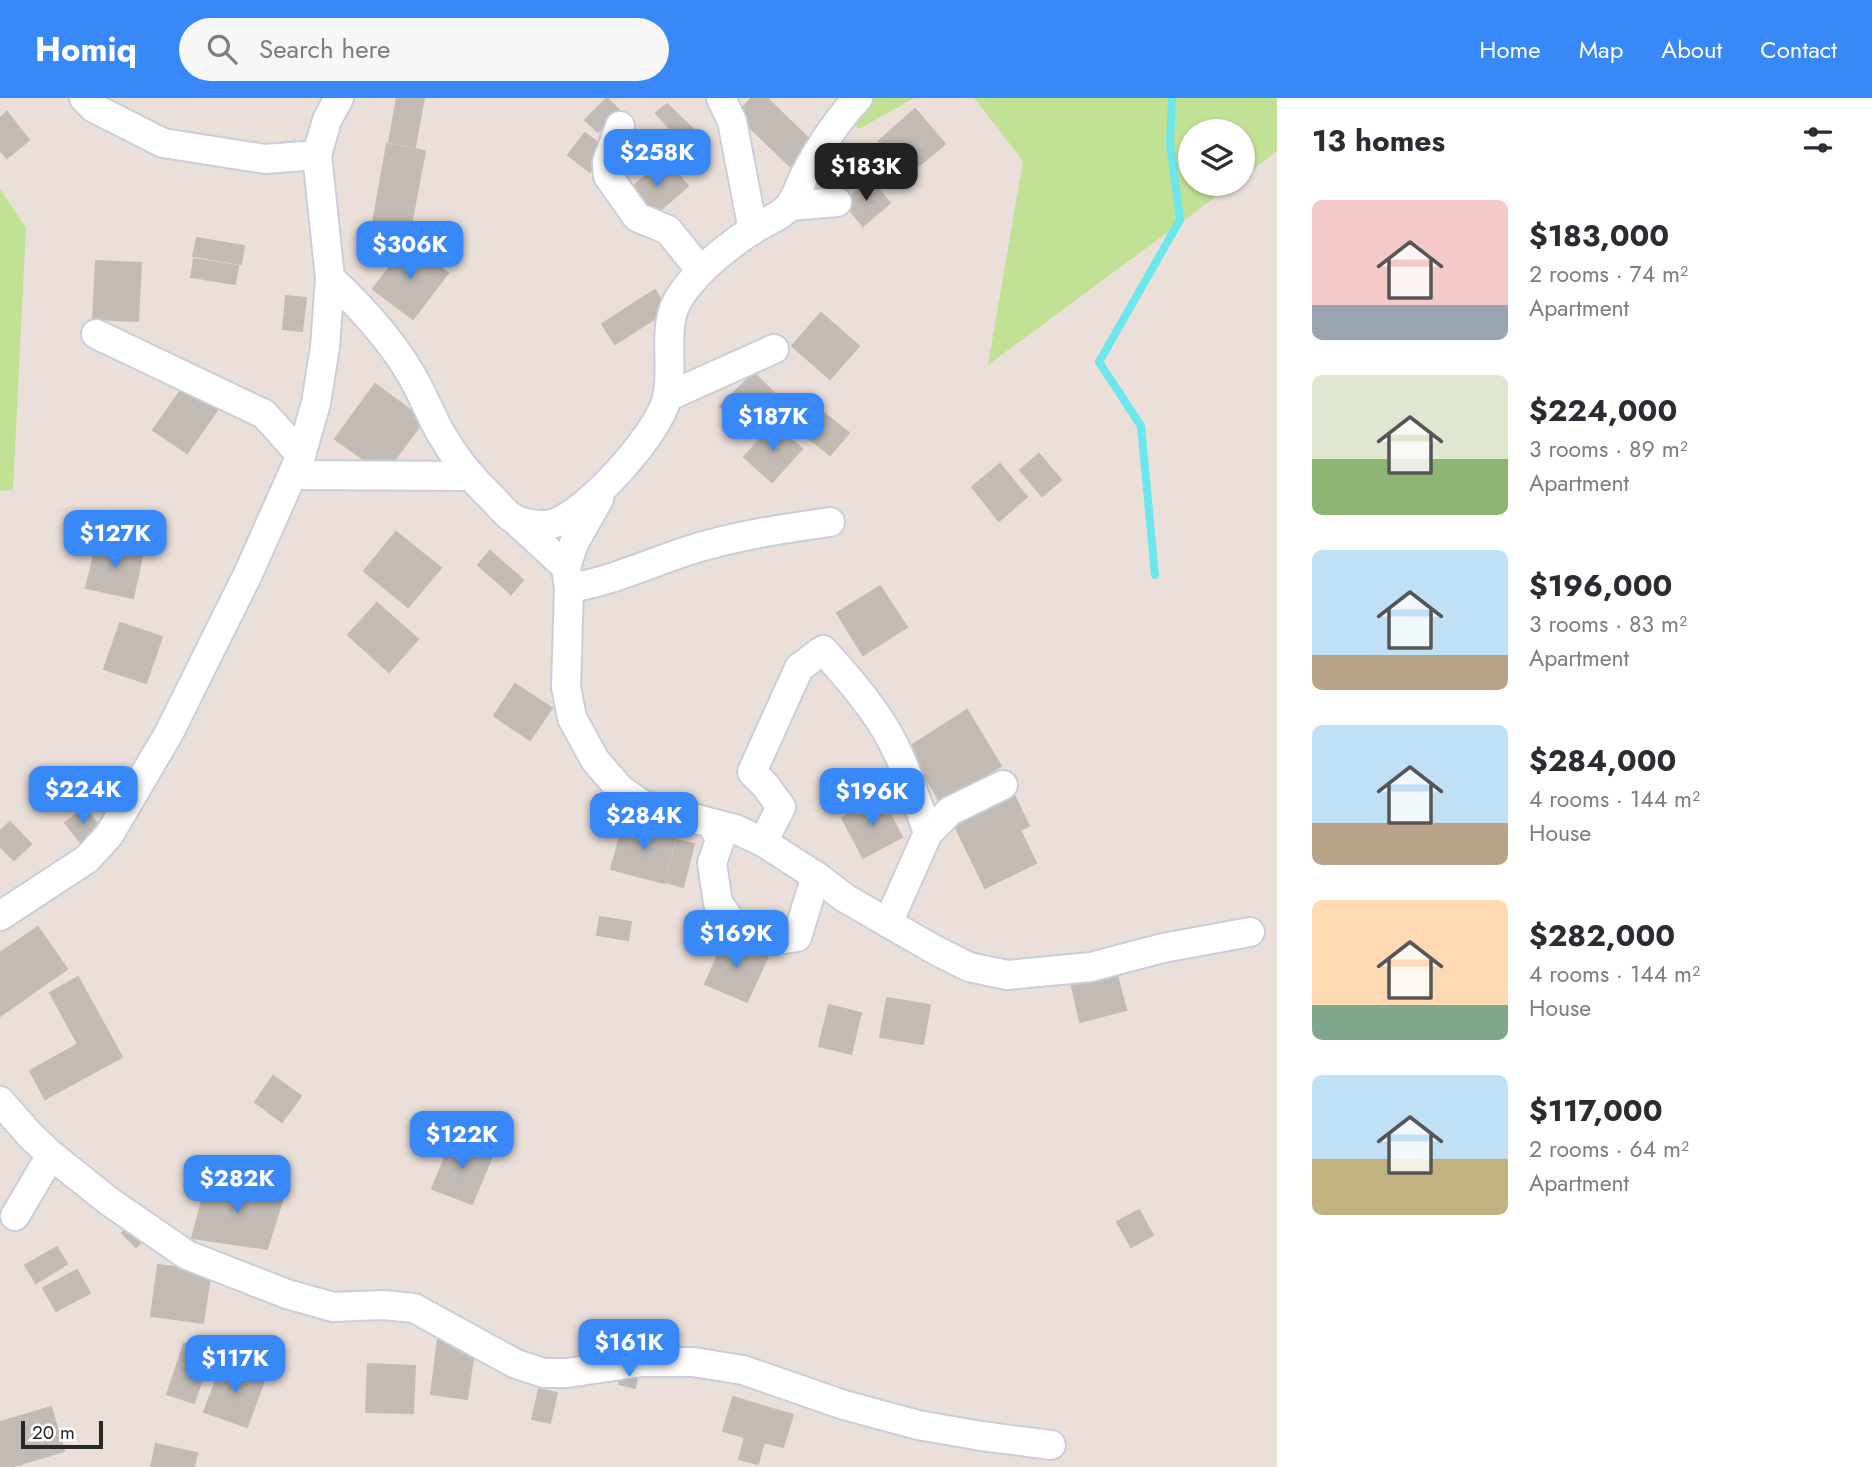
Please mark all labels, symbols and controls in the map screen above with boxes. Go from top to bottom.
search box [179,18,669,81]
text: Homiq [35,26,137,73]
icon: search [203,30,241,68]
text: Search here [259,30,390,68]
text: Home [1479,32,1541,67]
text: Map [1579,32,1623,67]
text: About [1661,32,1722,67]
text: Contact [1760,32,1837,67]
map controls [1178,119,1255,196]
button: layers [1178,119,1255,196]
text: 13 homes [1312,119,1445,162]
icon: filters [1799,121,1837,159]
pin: $258K [608,130,706,189]
text: $258K [620,135,694,169]
pin: $183K [817,144,915,203]
text: $183K [831,149,901,183]
text: $183,000 [1529,214,1669,257]
pin: $306K [361,222,459,281]
text: $306K [372,227,448,261]
icon: home [1368,228,1452,312]
text: 2 rooms · 74 m² [1529,257,1688,291]
text: Apartment [1529,291,1629,325]
text: $224,000 [1529,389,1677,432]
pin: $187K [724,394,822,453]
text: $187K [738,399,808,433]
icon: home [1368,403,1452,487]
text: 3 rooms · 89 m² [1529,432,1688,466]
text: Apartment [1529,466,1629,500]
pin: $127K [66,510,164,570]
text: $127K [79,516,151,550]
text: $196,000 [1529,564,1672,607]
icon: home [1368,578,1452,662]
text: 3 rooms · 83 m² [1529,607,1687,641]
text: Apartment [1529,641,1629,675]
text: $284,000 [1529,739,1676,782]
icon: home [1368,753,1452,837]
pin: $224K [34,766,132,826]
pin: $196K [823,768,921,828]
text: $224K [45,772,121,806]
text: $196K [836,774,908,808]
text: 4 rooms · 144 m² [1529,782,1700,816]
pin: $284K [595,792,693,852]
text: $284K [606,798,682,832]
text: House [1529,816,1591,850]
pin: $169K [687,910,785,970]
text: $282,000 [1529,914,1675,957]
text: $169K [700,916,772,950]
icon: home [1368,928,1452,1012]
text: 4 rooms · 144 m² [1529,957,1700,991]
text: House [1529,991,1591,1025]
text: $117,000 [1529,1089,1663,1132]
icon: home [1368,1103,1452,1187]
pin: $122K [413,1112,511,1171]
text: $122K [426,1117,498,1151]
text: 2 rooms · 64 m² [1529,1132,1689,1166]
pin: $282K [188,1156,286,1215]
text: $282K [200,1161,274,1195]
text: Apartment [1529,1166,1629,1200]
pin: $161K [580,1320,678,1379]
text: $161K [594,1325,664,1359]
pin: $117K [186,1336,284,1395]
text: $117K [201,1341,269,1375]
scale bar [21,1418,103,1450]
text: 20 m [32,1419,75,1446]

